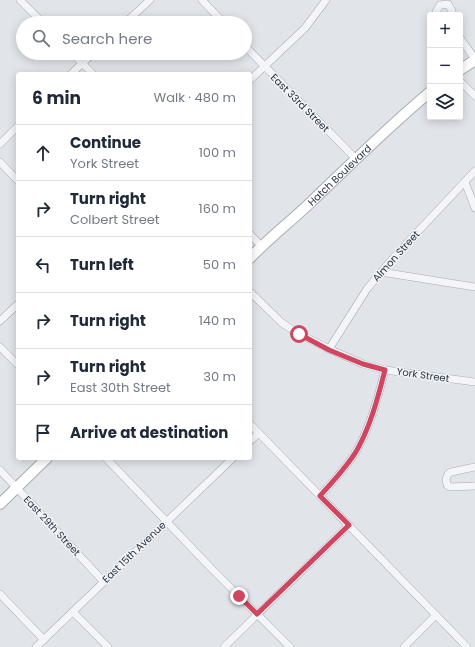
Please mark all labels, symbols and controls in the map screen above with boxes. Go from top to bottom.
map controls [427,12,463,120]
button: + [427,12,463,48]
search box [16,16,252,60]
icon: search [30,27,52,49]
text: Search here [62,28,152,49]
button: − [427,48,463,84]
street label: East 33rd Street [267,70,333,136]
button: layers [427,84,463,120]
text: 6 min [32,86,81,110]
text: Walk · 480 m [154,88,236,107]
text: Continue [70,132,141,153]
street label: Hatch Boulevard [304,141,374,209]
icon: ahead [32,142,54,164]
text: 100 m [199,143,236,162]
text: York Street [70,154,139,173]
text: Turn right [70,188,146,209]
icon: right [32,198,54,220]
text: 160 m [199,199,236,218]
text: Colbert Street [70,210,160,229]
street label: Almon Street [369,227,423,285]
icon: left [32,254,54,276]
text: Turn left [70,254,134,275]
text: 50 m [203,255,236,274]
icon: right [32,310,54,332]
text: Turn right [70,310,146,331]
text: 140 m [199,311,236,330]
route start [290,325,308,343]
text: Turn right [70,356,146,377]
street label: York Street [396,364,451,386]
icon: right [32,366,54,388]
text: 30 m [203,367,236,386]
text: East 30th Street [70,378,171,397]
icon: arrive [32,422,54,444]
text: Arrive at destination [70,422,228,443]
street label: East 29th Street [20,493,84,560]
street label: East 15th Avenue [99,518,169,586]
route end [230,587,248,605]

